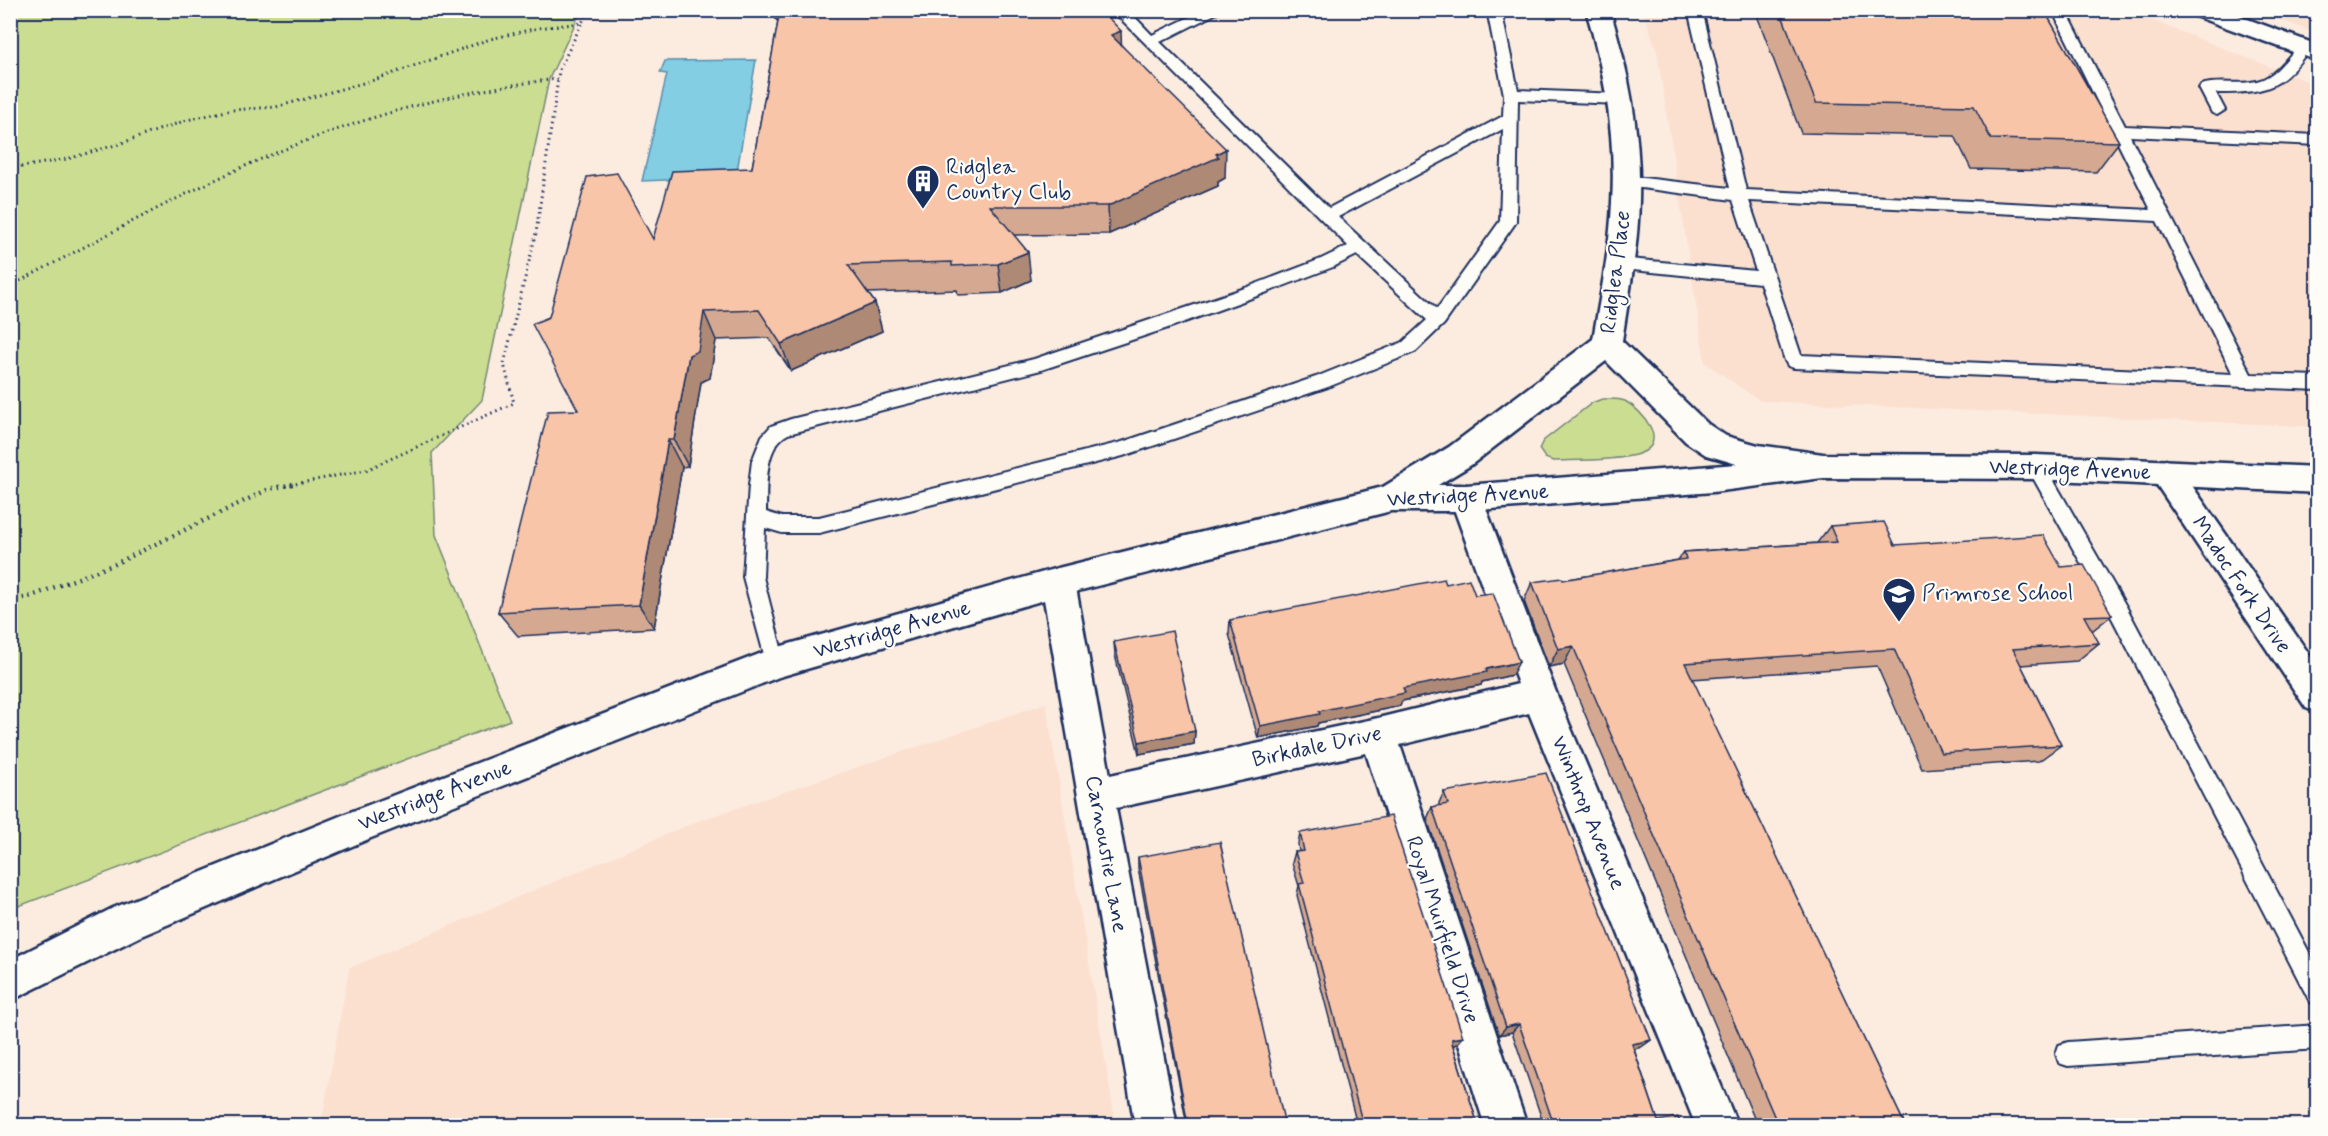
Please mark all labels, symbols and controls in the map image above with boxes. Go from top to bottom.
place label: Ridglea Country Club [946,154,1071,207]
building icon: Ridglea Country Club [905,163,941,210]
street label: Ridglea Place [1595,209,1640,336]
street label: Westridge Avenue [1988,453,2152,490]
street label: Westridge Avenue [1386,478,1550,517]
street label: Madoc Fork Drive [2185,511,2297,659]
school or university icon: Primrose School [1881,576,1917,623]
place label: Primrose School [1922,580,2073,608]
street label: Westridge Avenue [810,594,975,669]
street label: Birkdale Drive [1250,720,1384,774]
street label: Winthrop Avenue [1544,732,1632,894]
street label: Westridge Avenue [354,754,517,841]
street label: Carnoustie Lane [1078,773,1134,935]
street label: Royal Muirfield Drive [1399,833,1485,1027]

